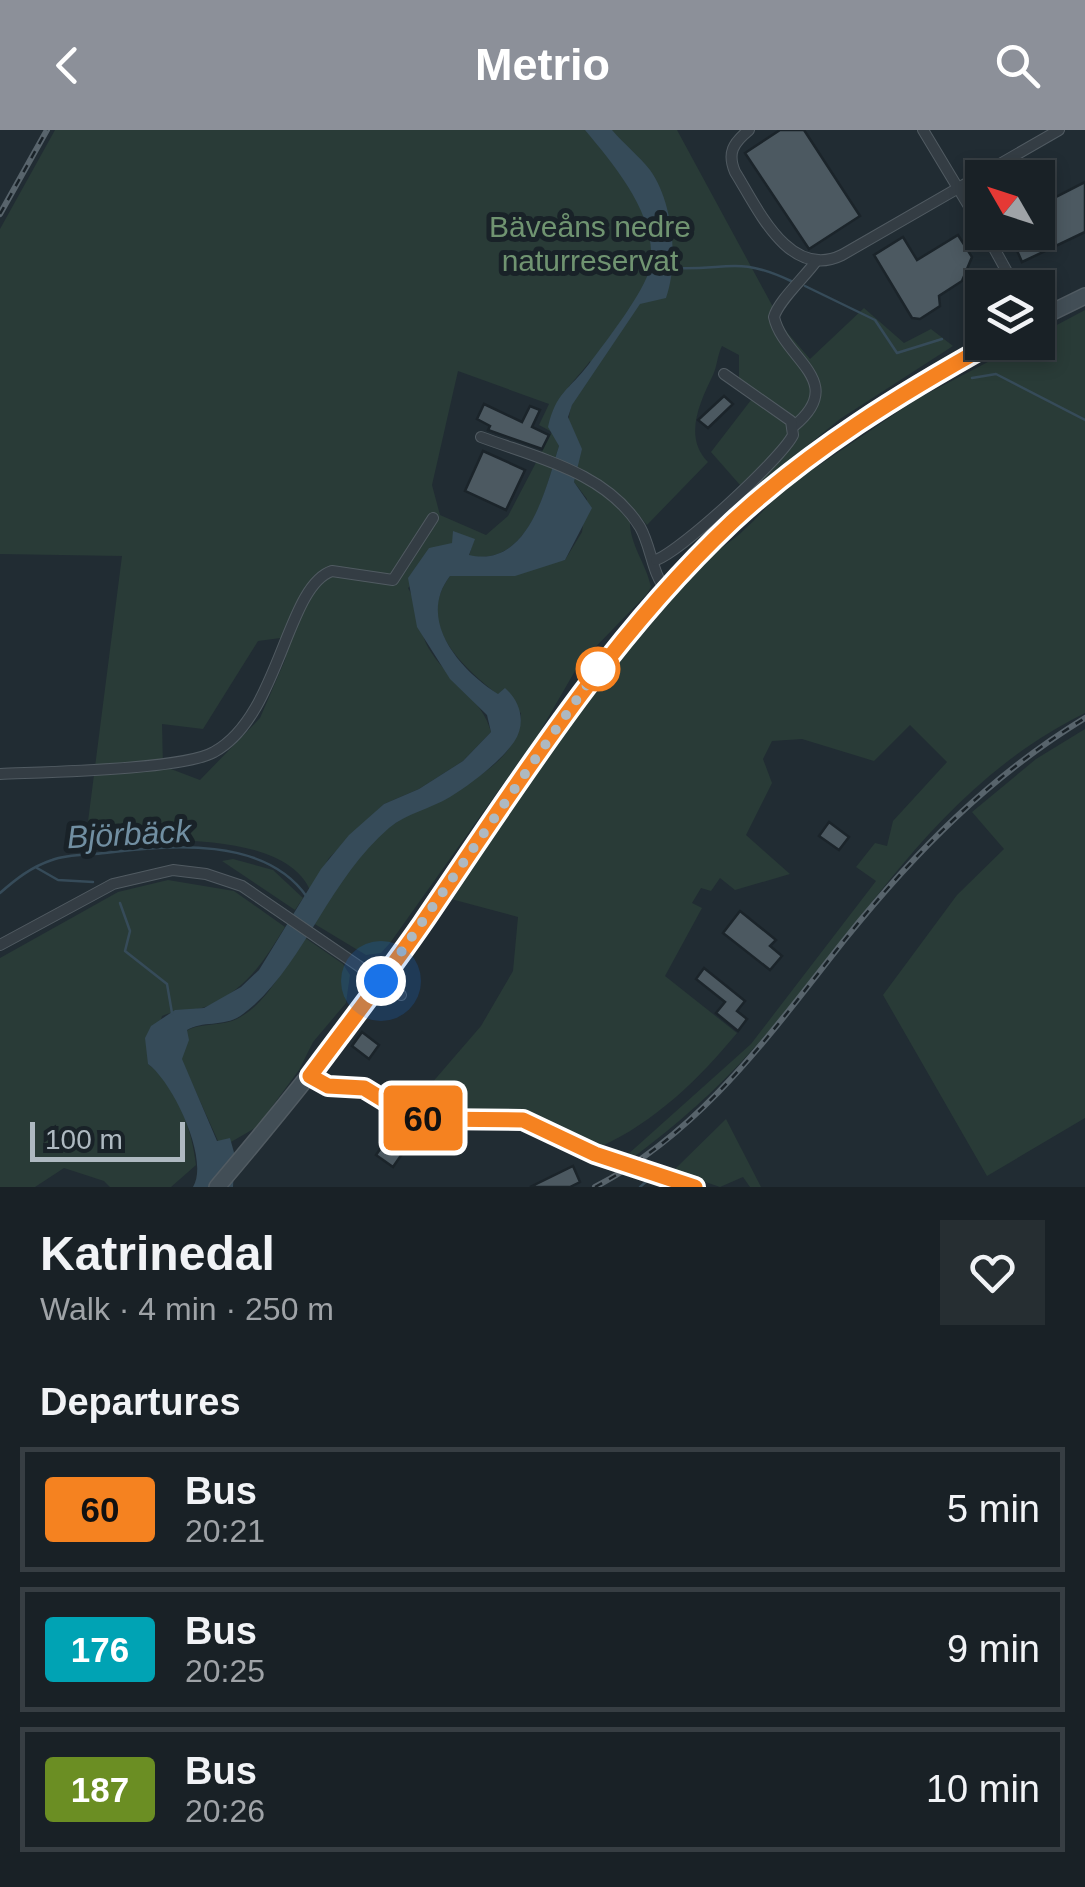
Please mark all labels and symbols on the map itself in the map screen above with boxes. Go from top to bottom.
north arrow [965,160,1055,250]
park label: Bäveåns nedre naturreservat [489,210,691,277]
unlabelled marker [577,648,619,690]
water label: Björbäck [66,813,194,855]
your location [356,956,406,1006]
line badge: 60 [378,1086,468,1150]
scale bar [30,1117,185,1162]

